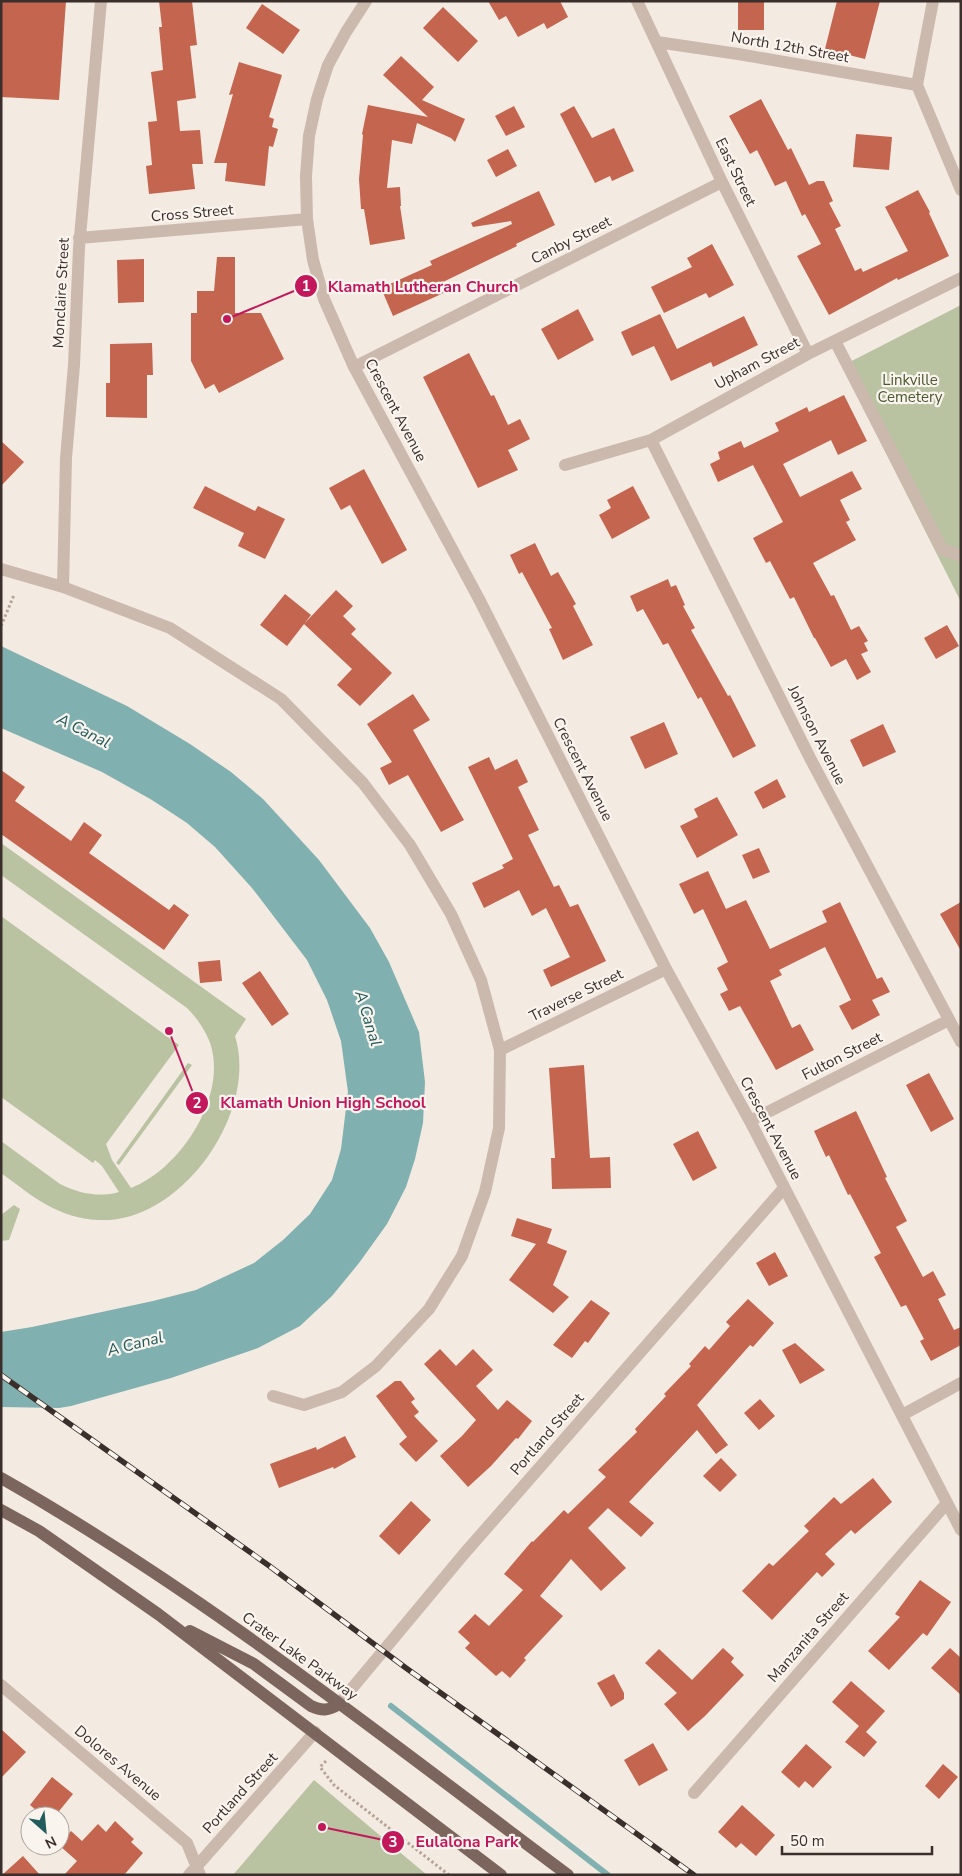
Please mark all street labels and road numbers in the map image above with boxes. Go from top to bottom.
street label: North 12th Street [729,27,851,67]
street label: East Street [711,134,761,210]
street label: Cross Street [150,199,235,227]
street label: Canby Street [527,211,615,269]
street label: Monclaire Street [48,237,74,349]
street label: Upham Street [711,332,804,394]
street label: Crescent Avenue [360,355,432,465]
street label: Johnson Avenue [783,681,851,788]
street label: Crescent Avenue [548,714,618,824]
street label: Traverse Street [526,963,627,1026]
street label: Fulton Street [798,1027,886,1085]
street label: Crescent Avenue [735,1073,807,1183]
street label: Portland Street [506,1388,589,1479]
street label: Manzanita Street [763,1587,853,1687]
street label: Crater Lake Parkway [238,1607,362,1705]
street label: Dolores Avenue [70,1721,166,1805]
street label: Portland Street [198,1747,282,1838]

